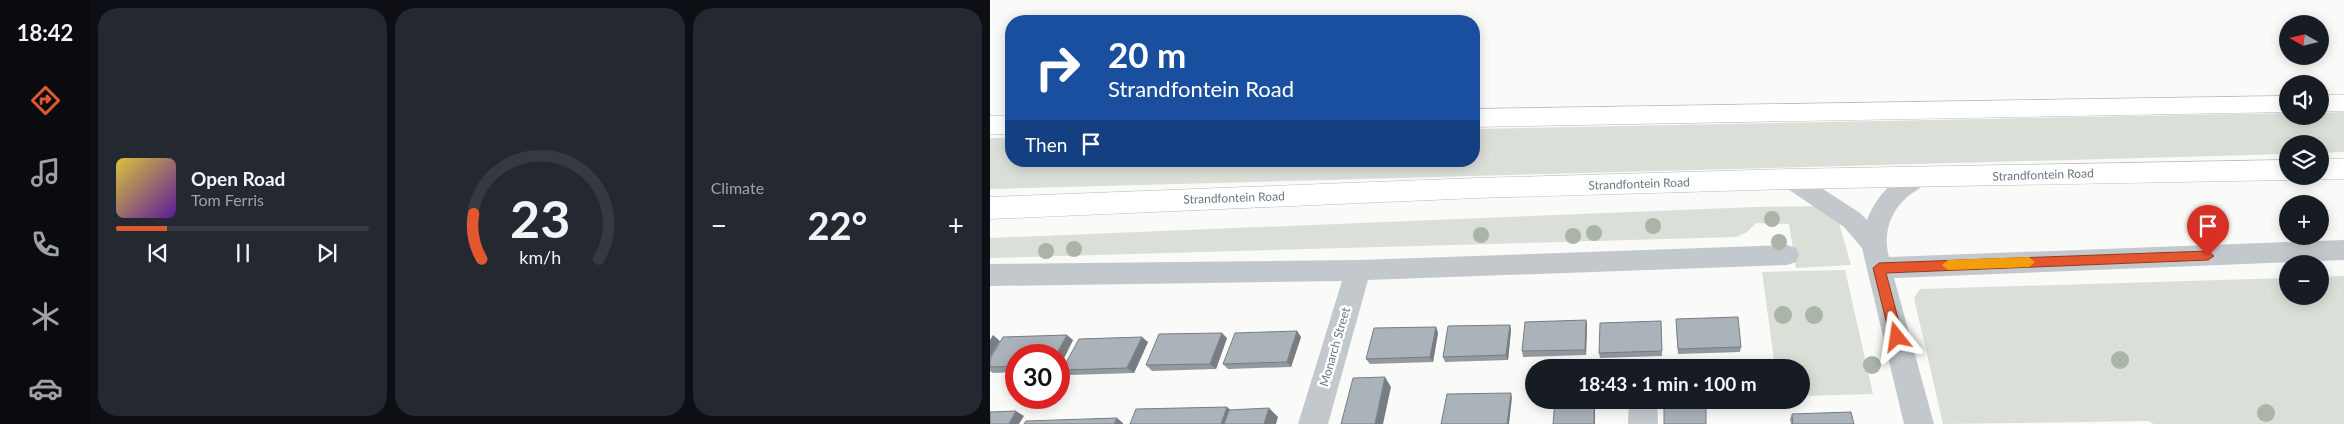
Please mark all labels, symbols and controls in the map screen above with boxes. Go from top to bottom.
north arrow [2279,15,2329,65]
map controls [2279,15,2329,305]
text: 18:42 [17,19,73,46]
text: 20 m [1108,33,1186,75]
icon: right [1025,35,1090,100]
text: Strandfontein Road [1108,75,1294,102]
button: sound [2279,75,2329,125]
icon: directions [28,83,63,118]
icon: arrive [1077,130,1105,158]
text: Then [1025,133,1067,156]
button: layers [2279,135,2329,185]
icon: music [28,155,63,190]
street label: Strandfontein Road [1992,165,2094,184]
text: Open Road [191,167,285,190]
street label: Strandfontein Road [1588,174,1690,193]
text: Climate [711,178,764,197]
text: 23 [510,187,570,249]
street label: Strandfontein Road [1183,188,1285,207]
text: Tom Ferris [191,190,264,209]
button: + [2279,195,2329,245]
text: 22° [807,202,867,248]
pin [2187,205,2229,256]
text: − [711,208,727,242]
text: + [948,208,964,242]
icon: arrive [2194,212,2222,240]
icon: phone [28,227,63,262]
icon: previous [144,239,172,267]
icon: pause [229,239,257,267]
icon: next [313,239,341,267]
text: km/h [519,246,561,268]
button: − [2279,255,2329,305]
icon: climate [28,299,63,334]
street label: Monarch Street [1316,305,1353,388]
position arrow [1870,310,1922,362]
speed limit sign: 30 [1005,344,1070,409]
icon: car [28,371,63,406]
text: 18:43 · 1 min · 100 m [1578,372,1757,395]

